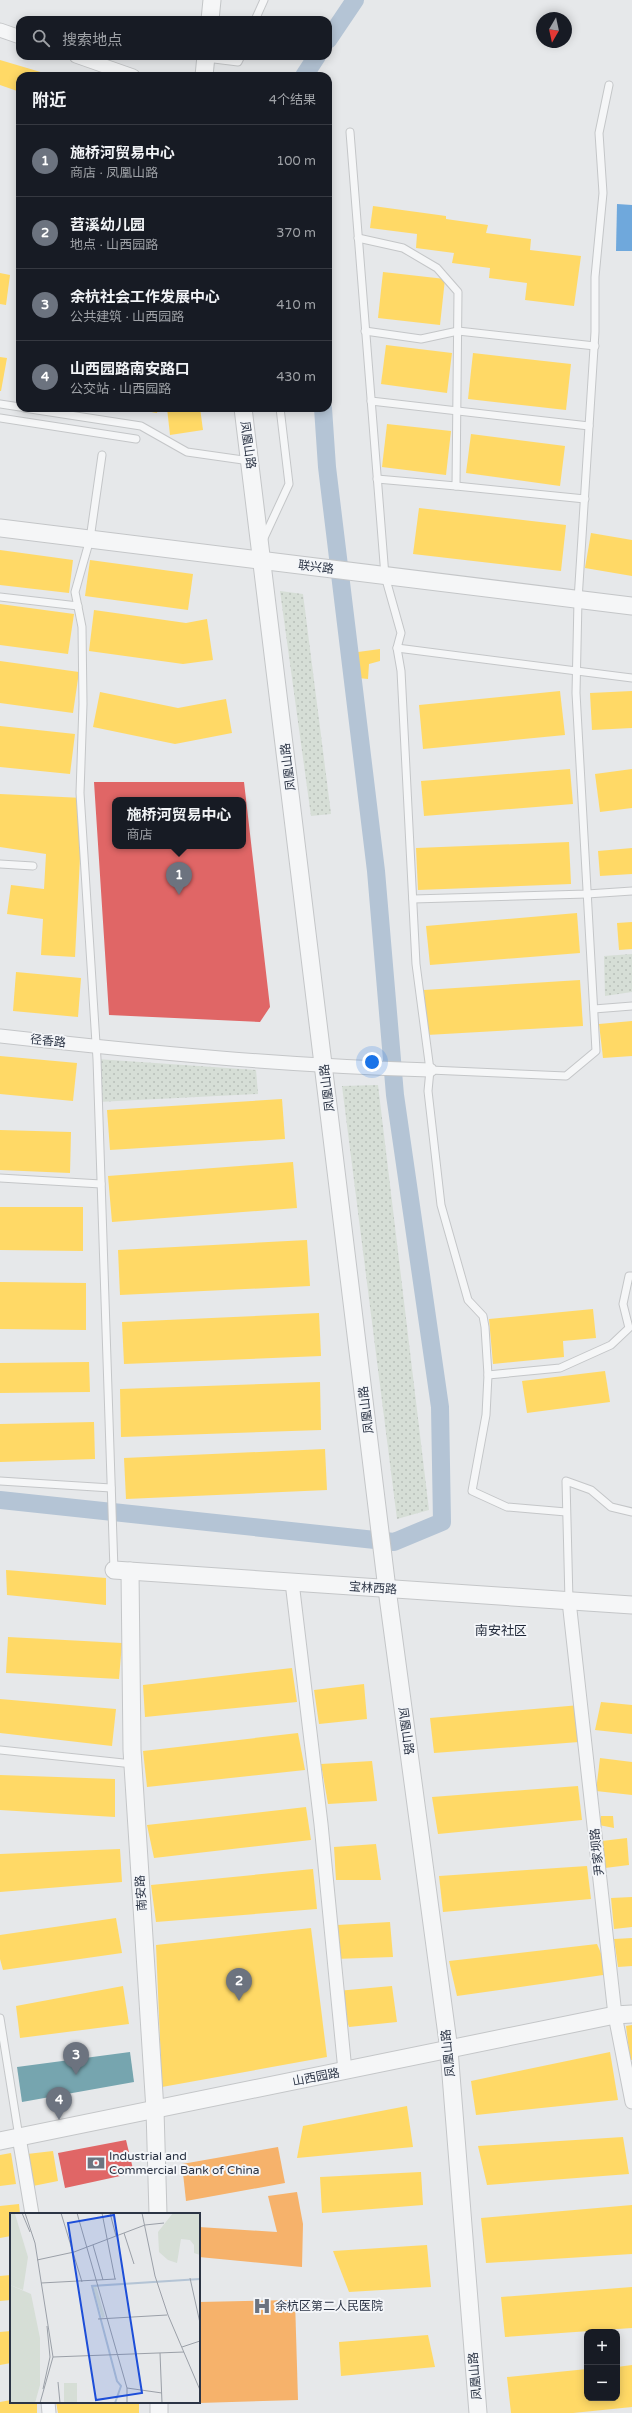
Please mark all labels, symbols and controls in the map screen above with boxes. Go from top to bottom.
north arrow [536,12,572,48]
search box [16,16,332,60]
icon: search [30,27,52,49]
text: 搜索地点 [62,31,122,49]
text: 附近 [32,90,66,111]
text: 4个结果 [269,92,316,108]
text: 施桥河贸易中心 [70,144,175,162]
text: 1 [41,153,49,169]
text: 100 m [276,153,316,169]
text: 商店 · 凤凰山路 [70,165,158,181]
text: 苕溪幼儿园 [70,216,145,234]
text: 2 [41,225,49,241]
text: 370 m [276,225,316,241]
text: 地点 · 山西园路 [70,237,158,253]
text: 余杭社会工作发展中心 [70,288,220,306]
text: 3 [41,297,49,313]
text: 410 m [276,297,316,313]
text: 公共建筑 · 山西园路 [70,309,184,325]
text: 山西园路南安路口 [70,360,190,378]
text: 4 [41,369,49,385]
text: 430 m [276,369,316,385]
text: 公交站 · 山西园路 [70,381,171,397]
street label: 凤凰山路 [238,420,258,470]
street label: 联兴路 [297,558,335,576]
street label: 凤凰山路 [278,742,298,792]
popup [112,797,246,849]
text: 施桥河贸易中心 [126,806,232,824]
text: 商店 [126,827,153,843]
pin: 1 [166,862,192,895]
street label: 径香路 [29,1032,67,1050]
your location [362,1052,382,1072]
street label: 凤凰山路 [317,1063,337,1113]
street label: 凤凰山路 [356,1385,376,1435]
street label: 宝林西路 [349,1579,397,1597]
district label: 南安社区 [475,1623,527,1639]
street label: 凤凰山路 [396,1706,416,1756]
street label: 尹家坝路 [588,1827,606,1877]
street label: 南安路 [133,1875,149,1911]
pin: 2 [226,1968,252,2001]
street label: 凤凰山路 [439,2028,457,2078]
pin: 3 [63,2042,89,2075]
street label: 山西园路 [291,2066,341,2088]
pin: 4 [46,2087,72,2120]
place label: Industrial and Commercial Bank of China [109,2149,260,2177]
bank icon: Industrial and Commercial Bank of China [86,2153,106,2173]
inset map [10,2213,200,2403]
hospital icon: 余杭区第二人民医院 [252,2296,272,2316]
place label: 余杭区第二人民医院 [275,2299,383,2313]
map controls [584,2329,620,2401]
button: + [584,2329,620,2365]
street label: 凤凰山路 [466,2351,484,2401]
button: − [584,2365,620,2401]

